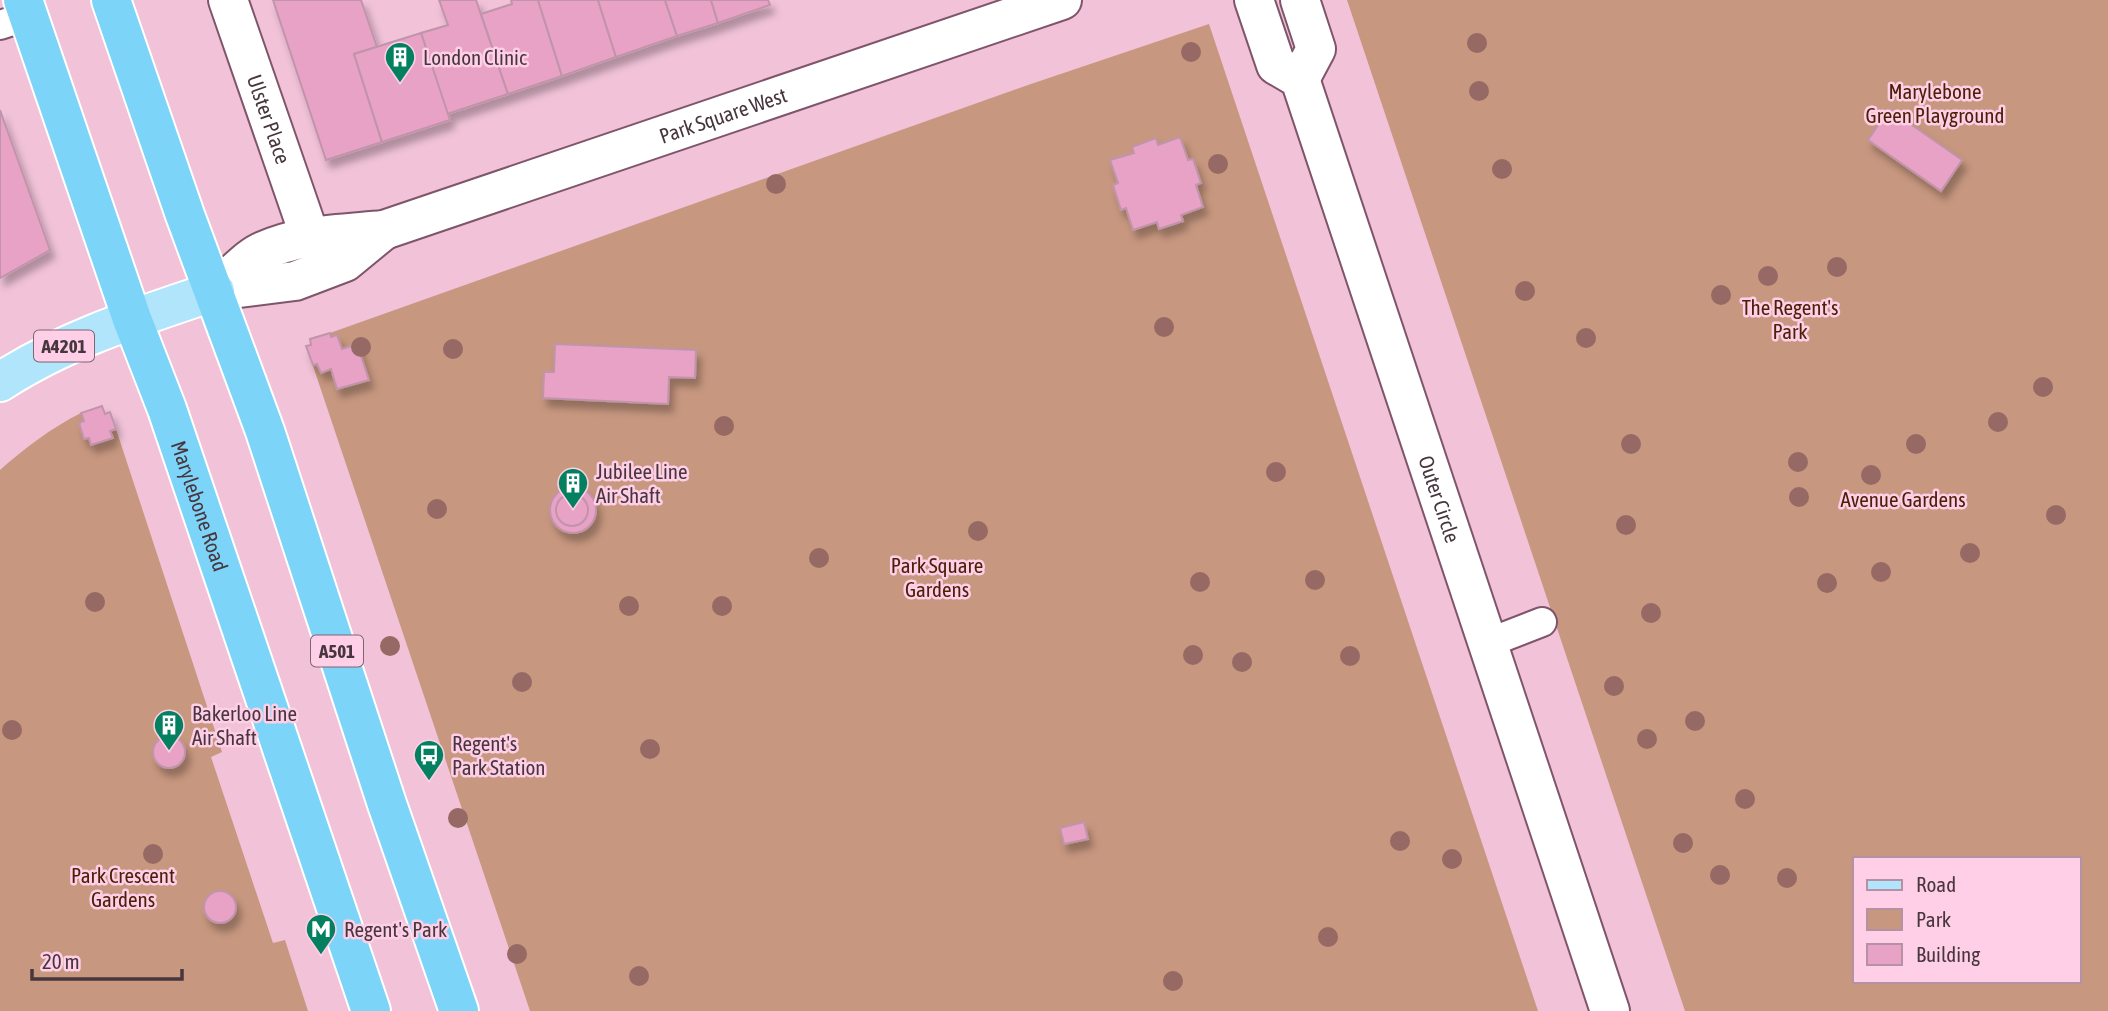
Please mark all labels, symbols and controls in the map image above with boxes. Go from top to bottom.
building icon: London Clinic [383,40,417,84]
place label: London Clinic [423,45,527,69]
street label: Ulster Place [243,71,296,167]
park label: Marylebone Green Playground [1866,79,2005,127]
street label: Park Square West [656,82,790,148]
park label: The Regent's Park [1742,295,1838,343]
road number: A4201 [34,330,94,362]
street label: Marylebone Road [167,438,233,574]
street label: Outer Circle [1414,452,1465,546]
place label: Jubilee Line Air Shaft [596,459,688,507]
building icon: Jubilee Line Air Shaft [556,466,590,510]
park label: Avenue Gardens [1840,487,1966,511]
park label: Park Square Gardens [891,553,983,601]
road number: A501 [311,636,363,666]
place label: Bakerloo Line Air Shaft [192,701,297,749]
building icon: Bakerloo Line Air Shaft [152,708,186,752]
place label: Regent's Park Station [452,731,546,779]
bus stop icon: Regent's Park Station [412,738,446,782]
legend [1853,857,2080,983]
park label: Park Crescent Gardens [71,863,175,911]
text: Road [1916,872,1956,896]
text: Park [1916,907,1951,931]
metro station icon: Regent's Park [304,912,338,956]
place label: Regent's Park [344,917,447,941]
scale bar [32,937,182,981]
text: Building [1916,942,1980,966]
text: 20 m [42,949,80,973]

